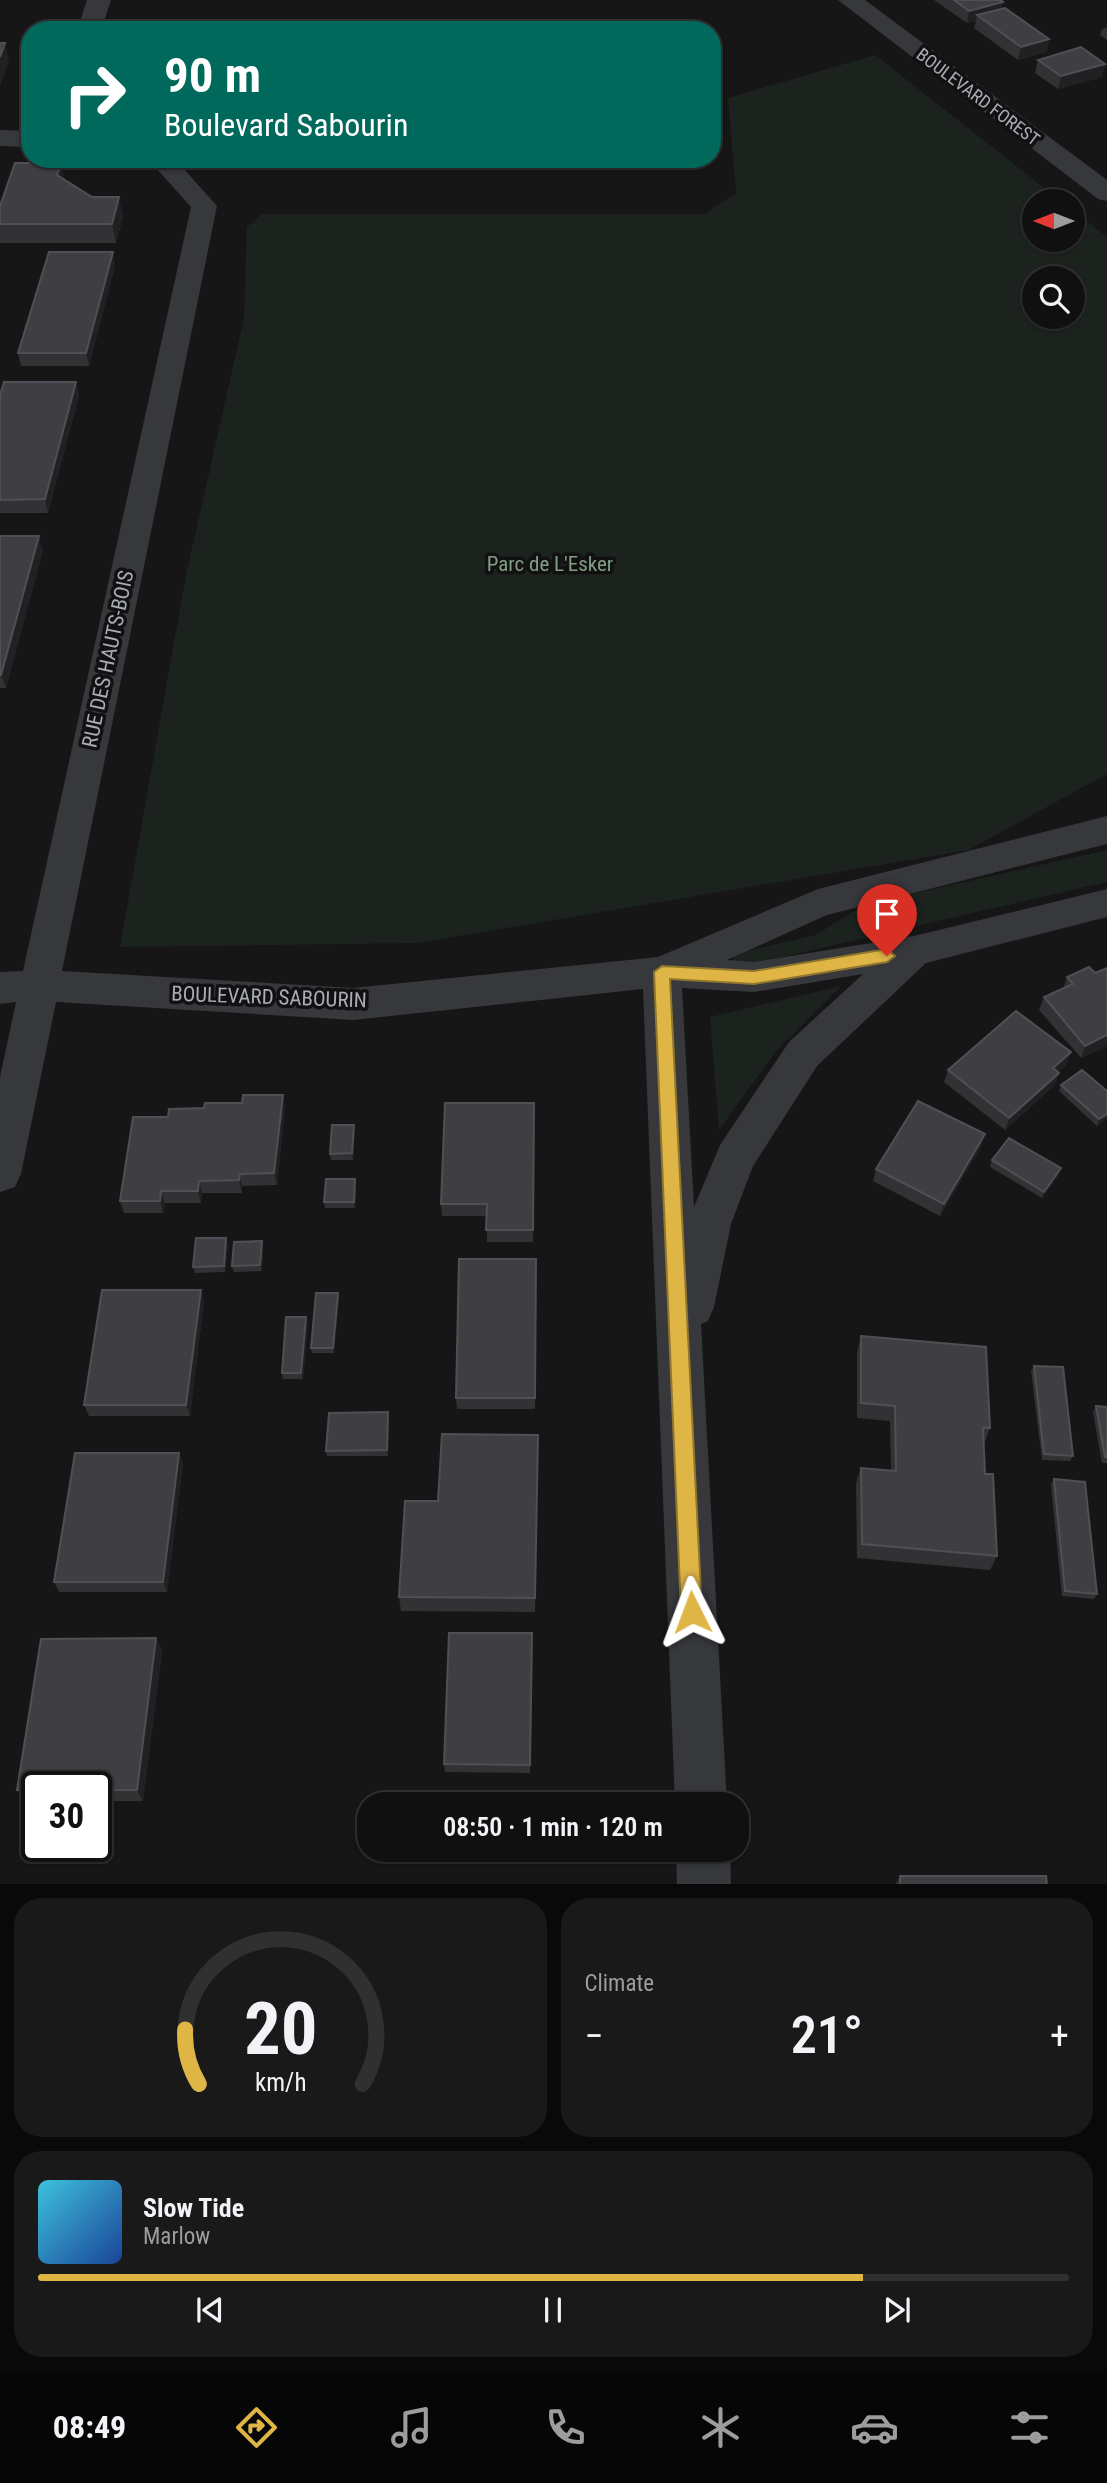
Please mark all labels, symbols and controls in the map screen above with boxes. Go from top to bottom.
street label: BOULEVARD FOREST [913,43,1044,150]
text: 90 m [164,47,261,104]
icon: right [49,49,140,140]
text: Boulevard Sabourin [164,106,408,144]
north arrow [1022,189,1085,252]
map controls [1022,189,1085,329]
button: search [1022,266,1085,329]
park label: Parc de L'Esker [487,552,613,576]
street label: RUE DES HAUTS-BOIS [78,568,139,750]
pin [857,884,917,956]
icon: arrive [868,895,906,933]
street label: BOULEVARD SABOURIN [171,982,367,1012]
position arrow [655,1575,729,1649]
speed limit sign: 30 [21,1771,112,1862]
text: 08:50 · 1 min · 120 m [443,1812,663,1842]
text: Climate [585,1970,654,1997]
text: 20 [243,1986,317,2072]
text: 21° [791,2005,863,2066]
text: − [585,2014,604,2058]
text: + [1050,2014,1069,2058]
text: km/h [255,2067,306,2096]
text: Slow Tide [143,2193,244,2223]
text: Marlow [143,2223,210,2250]
icon: previous [191,2291,229,2329]
icon: pause [534,2291,572,2329]
icon: next [878,2291,916,2329]
icon: directions [232,2403,281,2452]
icon: music [387,2403,436,2452]
icon: phone [541,2403,590,2452]
icon: climate [696,2403,745,2452]
icon: car [850,2403,899,2452]
icon: filters [1005,2403,1054,2452]
text: 08:49 [53,2408,126,2446]

